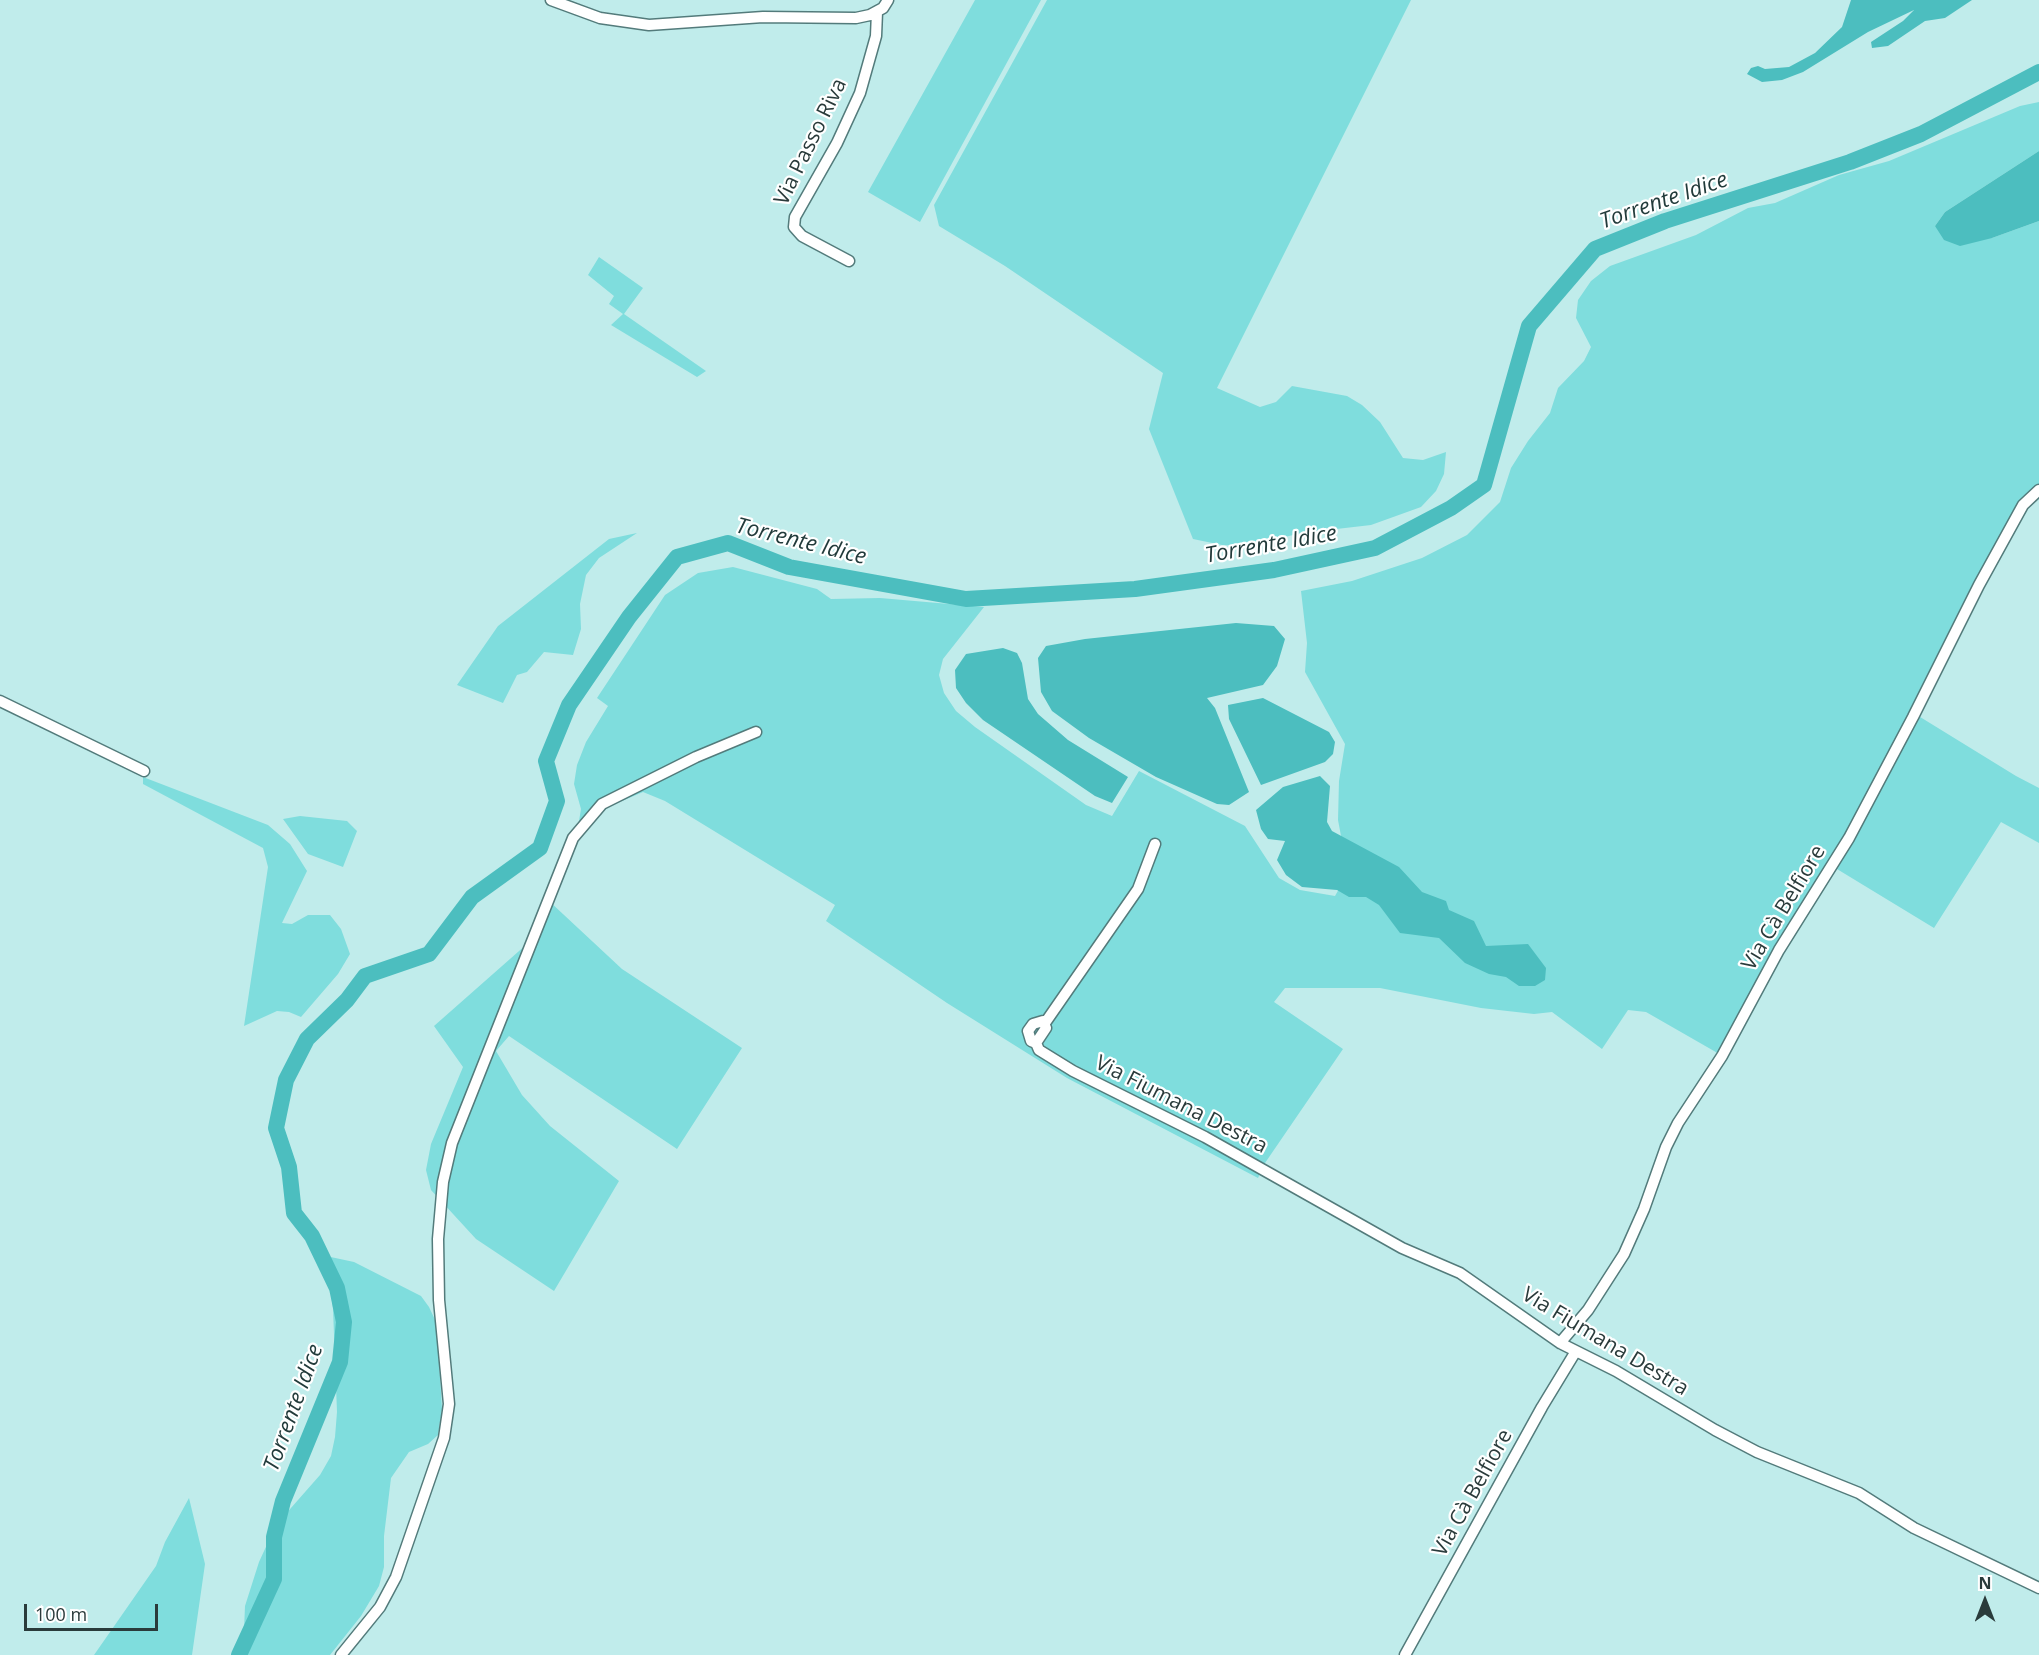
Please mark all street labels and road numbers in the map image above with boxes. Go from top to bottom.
street label: Via Passo Riva [769,75,853,209]
street label: Via Cà Belfiore [1737,841,1831,975]
street label: Via Fiumana Destra [1091,1051,1271,1159]
street label: Via Fiumana Destra [1517,1282,1693,1402]
street label: Via Cà Belfiore [1428,1425,1518,1561]

